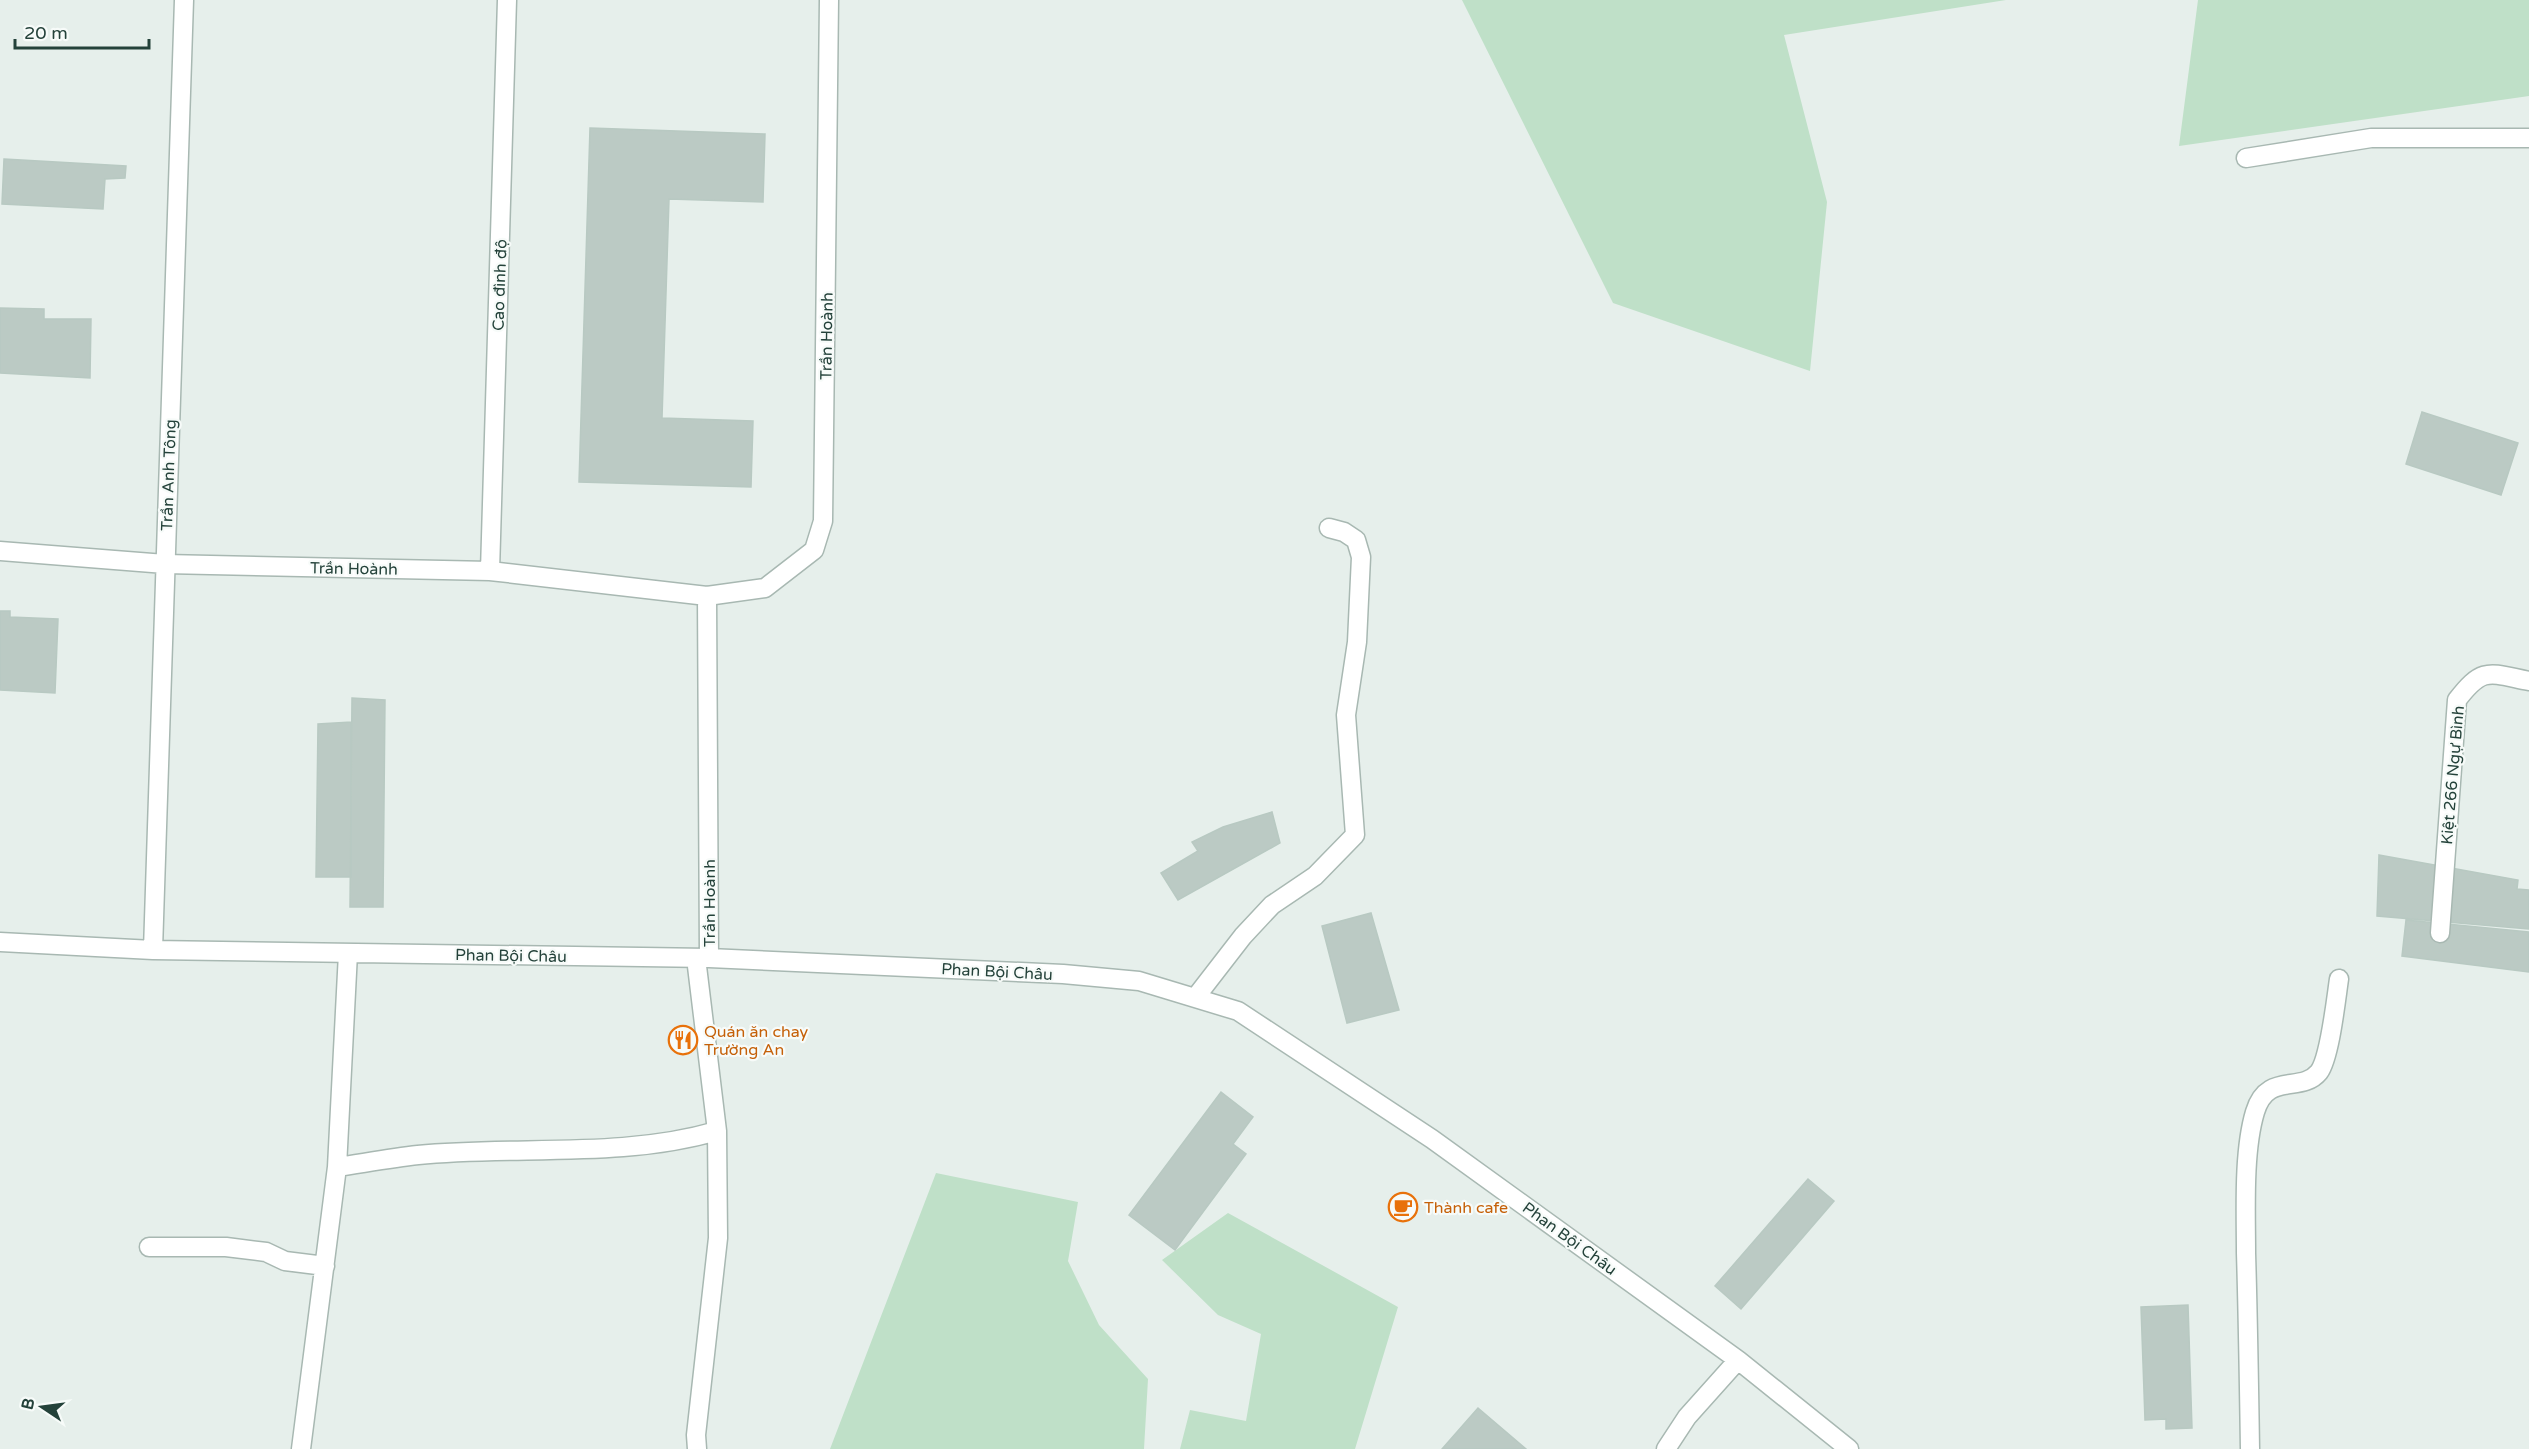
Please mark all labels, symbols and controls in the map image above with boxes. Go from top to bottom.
scale bar [15,12,148,50]
text: 20 m [24,22,68,44]
street label: Cao đình độ [488,239,512,331]
street label: Trần Hoành [816,292,838,380]
street label: Trần Anh Tông [157,419,181,531]
street label: Trần Hoành [310,558,398,580]
street label: Kiệt 266 Ngự Bình [2437,705,2469,845]
street label: Trần Hoành [700,859,720,947]
street label: Phan Bội Châu [455,945,567,967]
street label: Phan Bội Châu [941,959,1053,985]
place label: Quán ăn chay Trường An [704,1022,809,1060]
restaurant icon: Quán ăn chay Trường An [667,1024,699,1056]
cafe icon: Thành cafe [1387,1191,1419,1223]
place label: Thành cafe [1424,1198,1508,1218]
street label: Phan Bội Châu [1518,1198,1620,1280]
north arrow [12,1377,72,1437]
text: B [17,1396,39,1412]

